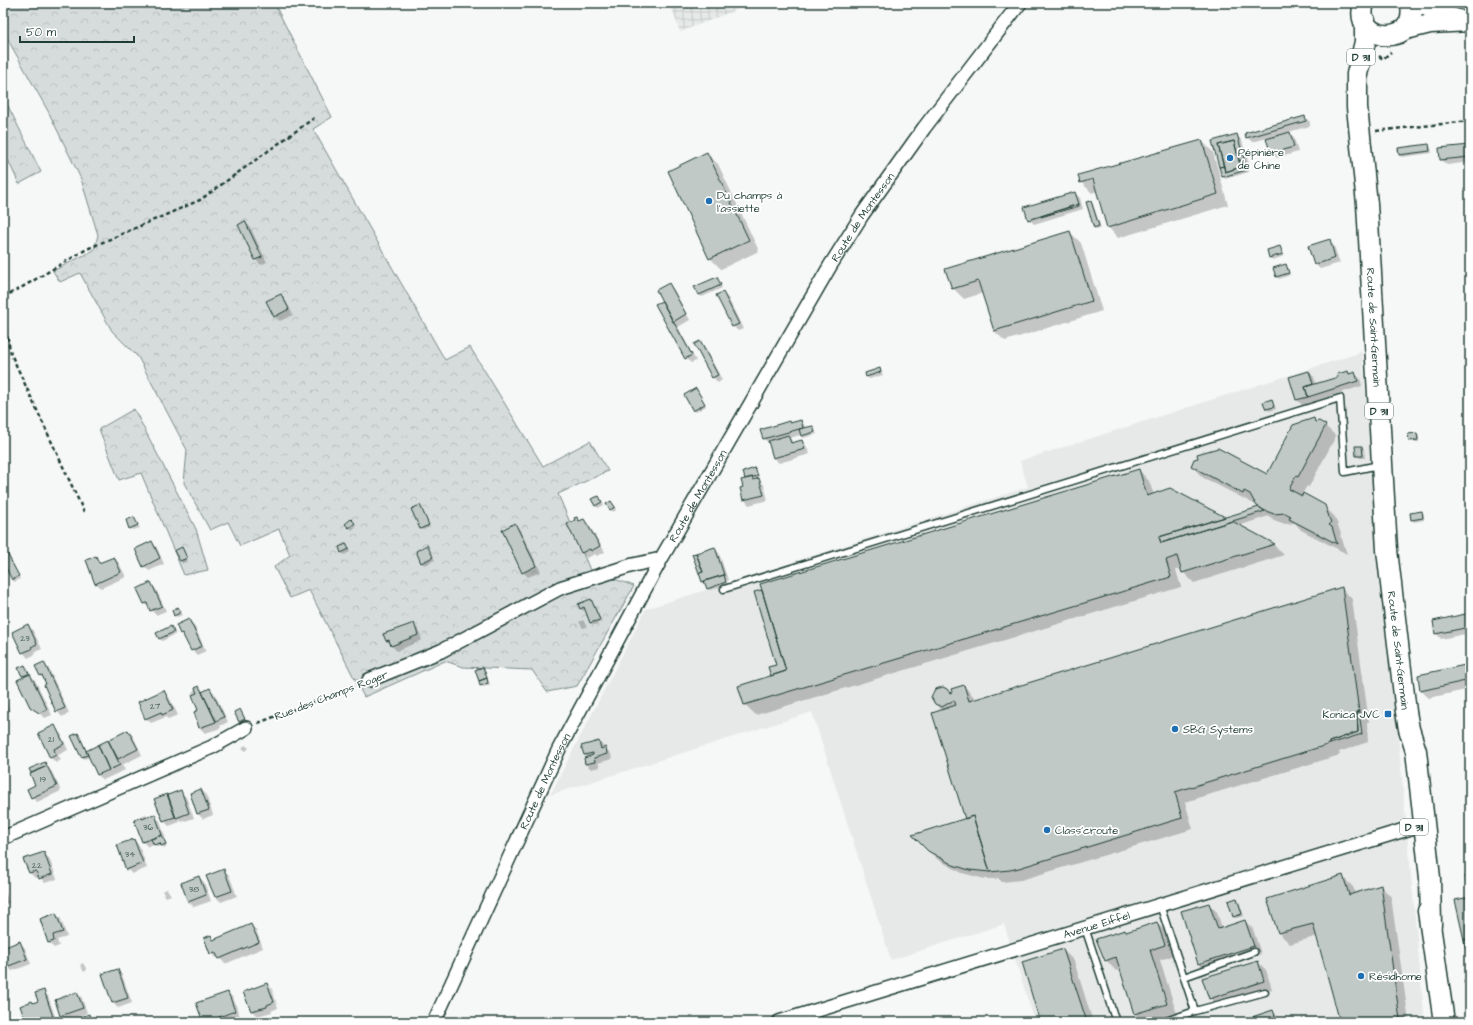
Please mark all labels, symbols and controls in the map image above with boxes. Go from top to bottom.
scale bar [20,18,134,44]
text: 50 m [26,24,57,41]
road number: D 311 [1347,49,1375,65]
place label: Pépinière de Chine [1238,145,1284,173]
marker: Pépinière de Chine [1225,153,1235,163]
street label: Route de Montesson [828,169,898,265]
place label: Du champs à l'assiette [717,188,783,216]
marker: Du champs à l'assiette [704,196,714,206]
street label: Route de Saint-Germain [1363,267,1385,388]
road number: D 311 [1365,403,1393,419]
street label: Route de Montesson [665,447,731,545]
street label: Route de Saint-Germain [1384,590,1413,711]
house number: 23 [20,632,30,645]
street label: Rue des Champs Roger [272,667,390,725]
house number: 27 [150,700,161,713]
place label: Konica JVC [1323,707,1380,722]
marker: Konica JVC [1383,709,1393,719]
place label: SBG Systems [1183,722,1253,738]
marker: SBG Systems [1170,724,1180,734]
street label: Route de Montesson [516,730,574,832]
house number: 21 [48,733,54,746]
house number: 19 [40,773,46,786]
road number: D 311 [1400,819,1428,835]
house number: 36 [143,821,153,834]
place label: Class'croute [1055,823,1118,838]
marker: Class'croute [1042,825,1052,835]
house number: 34 [125,848,135,861]
house number: 22 [32,859,43,872]
house number: 38 [189,883,199,896]
street label: Avenue Eiffel [1061,908,1132,942]
place label: Résidhome [1369,969,1422,984]
marker: Résidhome [1356,971,1366,981]

